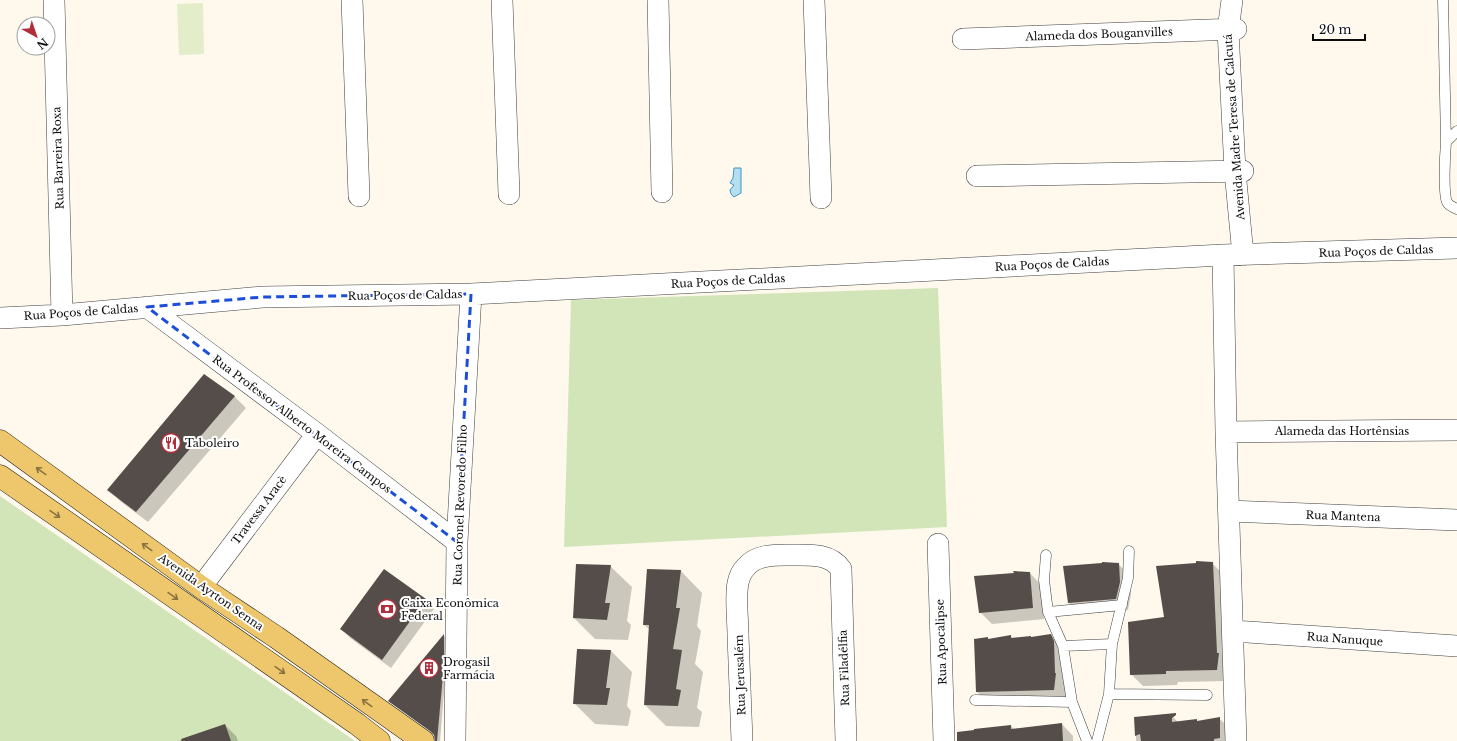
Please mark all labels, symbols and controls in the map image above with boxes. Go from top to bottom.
north arrow [16,16,56,56]
scale bar [1313,16,1365,42]
text: 20 m [1319,22,1351,37]
street label: Alameda dos Bouganvilles [1024,24,1173,44]
street label: Avenida Madre Teresa de Calcutá [1220,32,1248,222]
text: N [33,35,51,53]
street label: Rua Barreira Roxa [49,105,67,210]
street label: Rua Poços de Caldas [1318,242,1434,260]
street label: Rua Poços de Caldas [994,254,1110,274]
street label: Rua Poços de Caldas [670,271,786,291]
street label: Rua Poços de Caldas [348,287,462,303]
street label: Rua Poços de Caldas [23,301,139,323]
street label: Rua Professor Alberto Moreira Campos [210,352,394,496]
street label: Rua Coronel Revoredo Filho [450,424,470,586]
street label: Alameda das Hortênsias [1274,424,1409,438]
restaurant icon: Taboleiro [160,432,182,454]
place label: Taboleiro [185,436,239,450]
one-way arrow [36,467,47,475]
street label: Travessa Aracè [229,473,289,547]
street label: Rua Mantena [1305,508,1382,524]
one-way arrow [49,510,60,518]
one-way arrow [141,543,152,551]
street label: Avenida Ayrton Senna [155,550,267,634]
one-way arrow [168,592,179,600]
place label: Caixa Econômica Federal [401,596,500,623]
bank icon: Caixa Econômica Federal [376,598,398,620]
street label: Rua Apocalipse [933,599,949,685]
street label: Rua Filadélfia [836,629,852,706]
street label: Rua Nanuque [1306,629,1384,649]
street label: Rua Jerusalém [732,634,748,716]
place label: Drogasil Farmácia [443,655,496,682]
building icon: Drogasil Farmácia [418,657,440,679]
one-way arrow [274,666,285,674]
one-way arrow [362,699,373,707]

